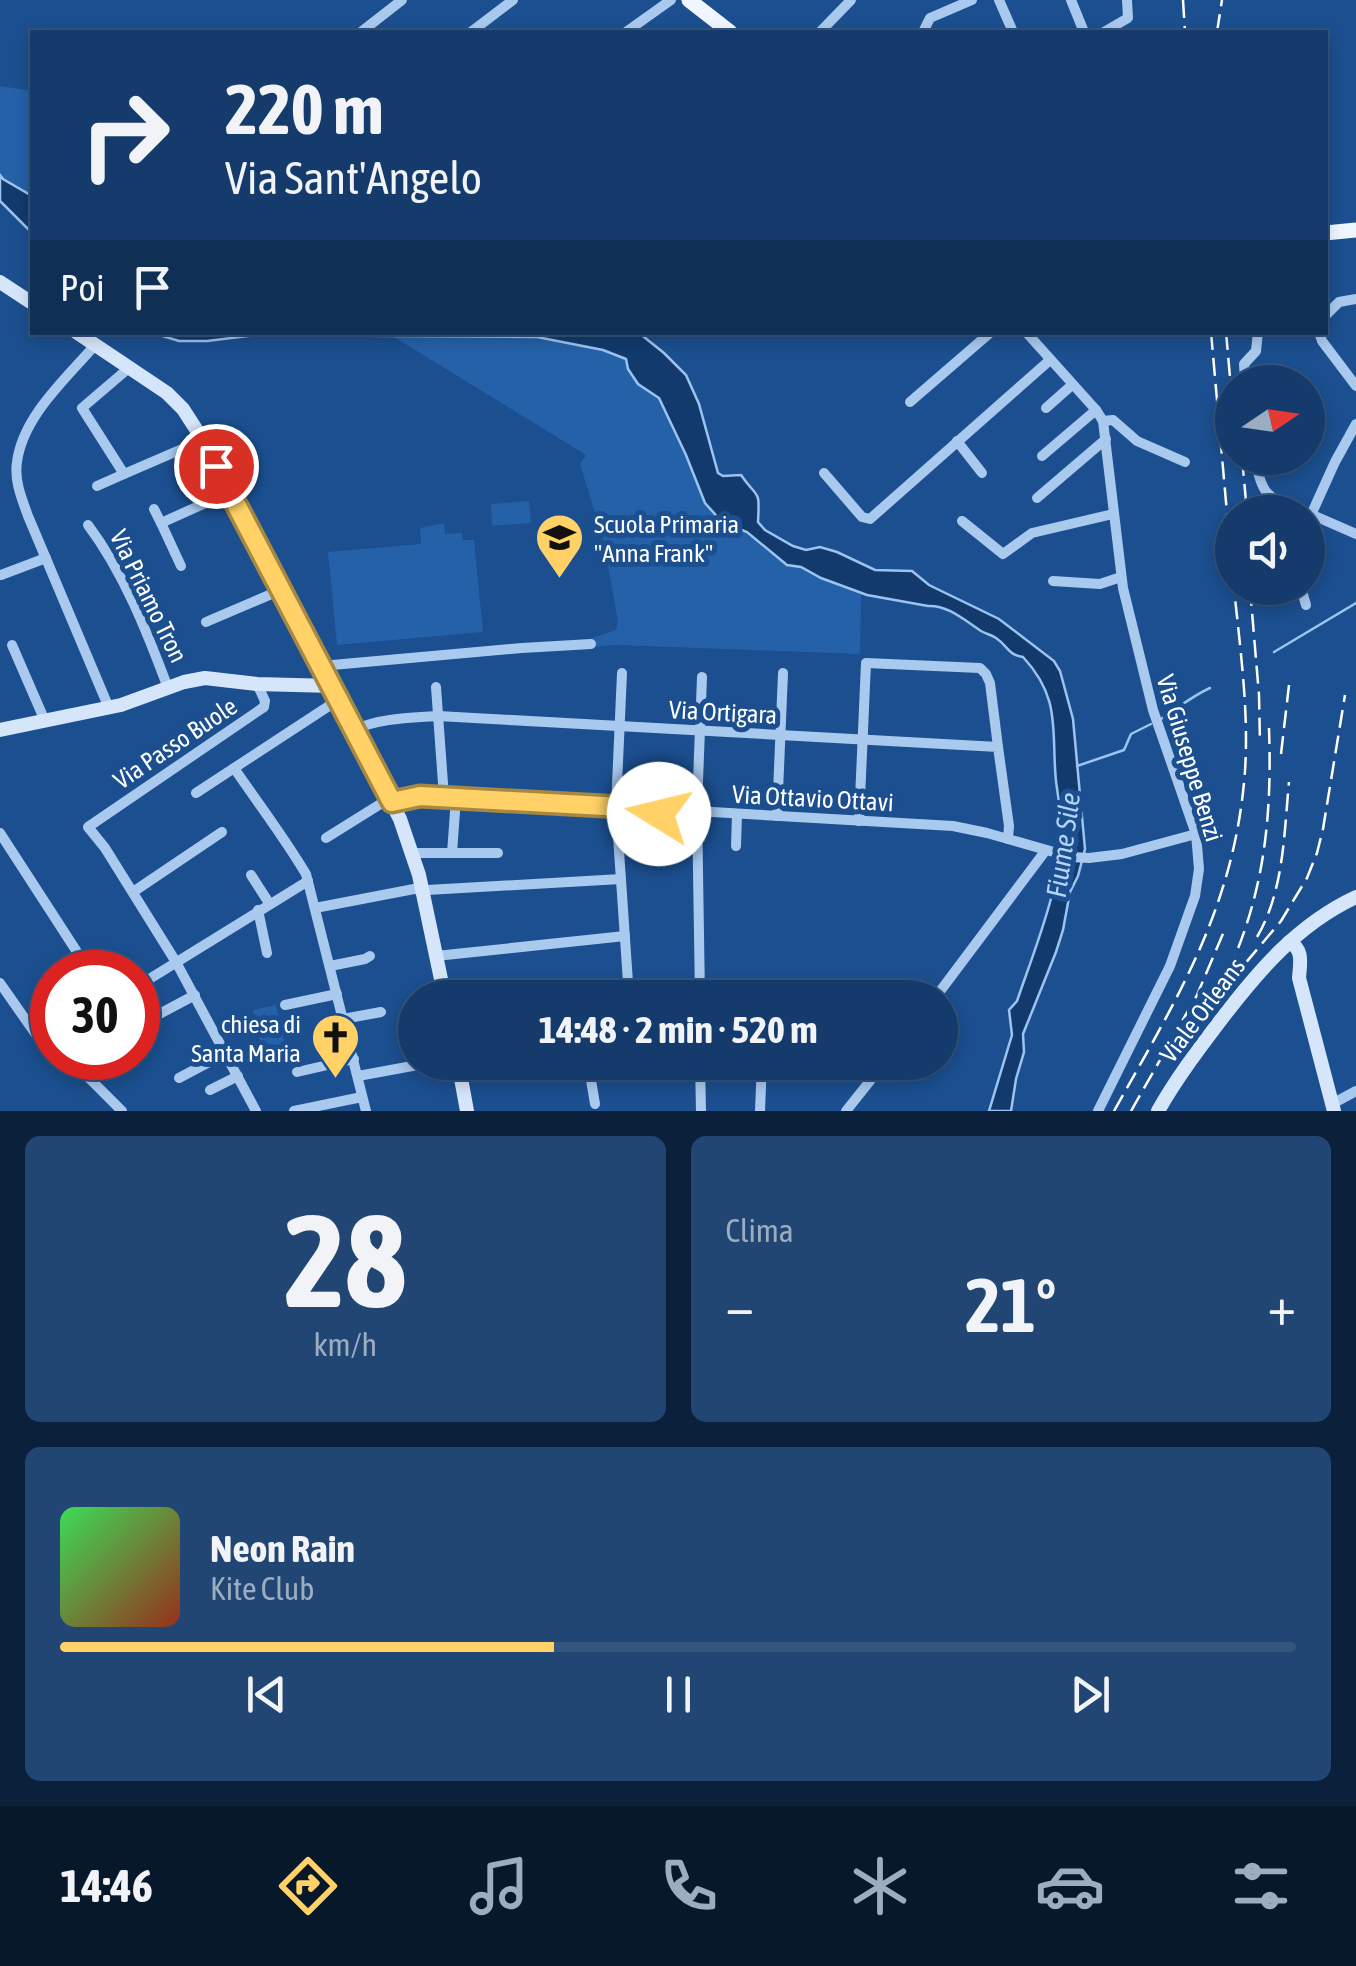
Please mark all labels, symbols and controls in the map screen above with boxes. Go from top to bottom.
text: 220 m [225,69,384,149]
icon: right [60,70,190,200]
text: Via Sant'Angelo [225,152,482,204]
icon: arrive [125,260,180,315]
text: Poi [60,266,105,309]
north arrow [1215,365,1325,475]
map controls [1215,365,1325,605]
pin [174,424,259,509]
icon: arrive [189,439,244,494]
button: sound [1215,495,1325,605]
place label: Scuola Primaria "Anna Frank" [594,510,739,567]
school or university icon: Scuola Primaria "Anna Frank" [533,512,585,580]
street label: Via Priamo Tron [105,525,193,667]
street label: Via Giuseppe Benzi [1151,671,1229,845]
street label: Via Passo Buole [108,692,242,794]
street label: Via Ortigara [668,695,778,729]
position arrow [607,762,711,866]
street label: Via Ottavio Ottavi [732,780,894,816]
water label: Fiume Sile [1040,790,1086,900]
speed limit sign: 30 [30,950,160,1080]
street label: Viale Orleans [1154,952,1250,1068]
text: 14:48 · 2 min · 520 m [538,1008,818,1051]
place label: chiesa di Santa Maria [191,1010,301,1067]
church icon: chiesa di Santa Maria [310,1012,362,1080]
text: 28 [284,1186,406,1335]
text: Clima [726,1212,794,1249]
text: 21° [965,1262,1056,1348]
text: − [726,1274,754,1337]
text: + [1267,1274,1296,1337]
text: km/h [314,1326,377,1363]
text: Neon Rain [210,1527,355,1570]
text: Kite Club [210,1570,314,1607]
icon: previous [239,1667,294,1722]
icon: pause [651,1667,706,1722]
icon: next [1063,1667,1118,1722]
icon: directions [273,1851,343,1921]
icon: music [464,1851,534,1921]
icon: phone [654,1851,724,1921]
icon: climate [845,1851,915,1921]
icon: car [1035,1851,1105,1921]
icon: filters [1226,1851,1296,1921]
text: 14:46 [60,1860,153,1912]

